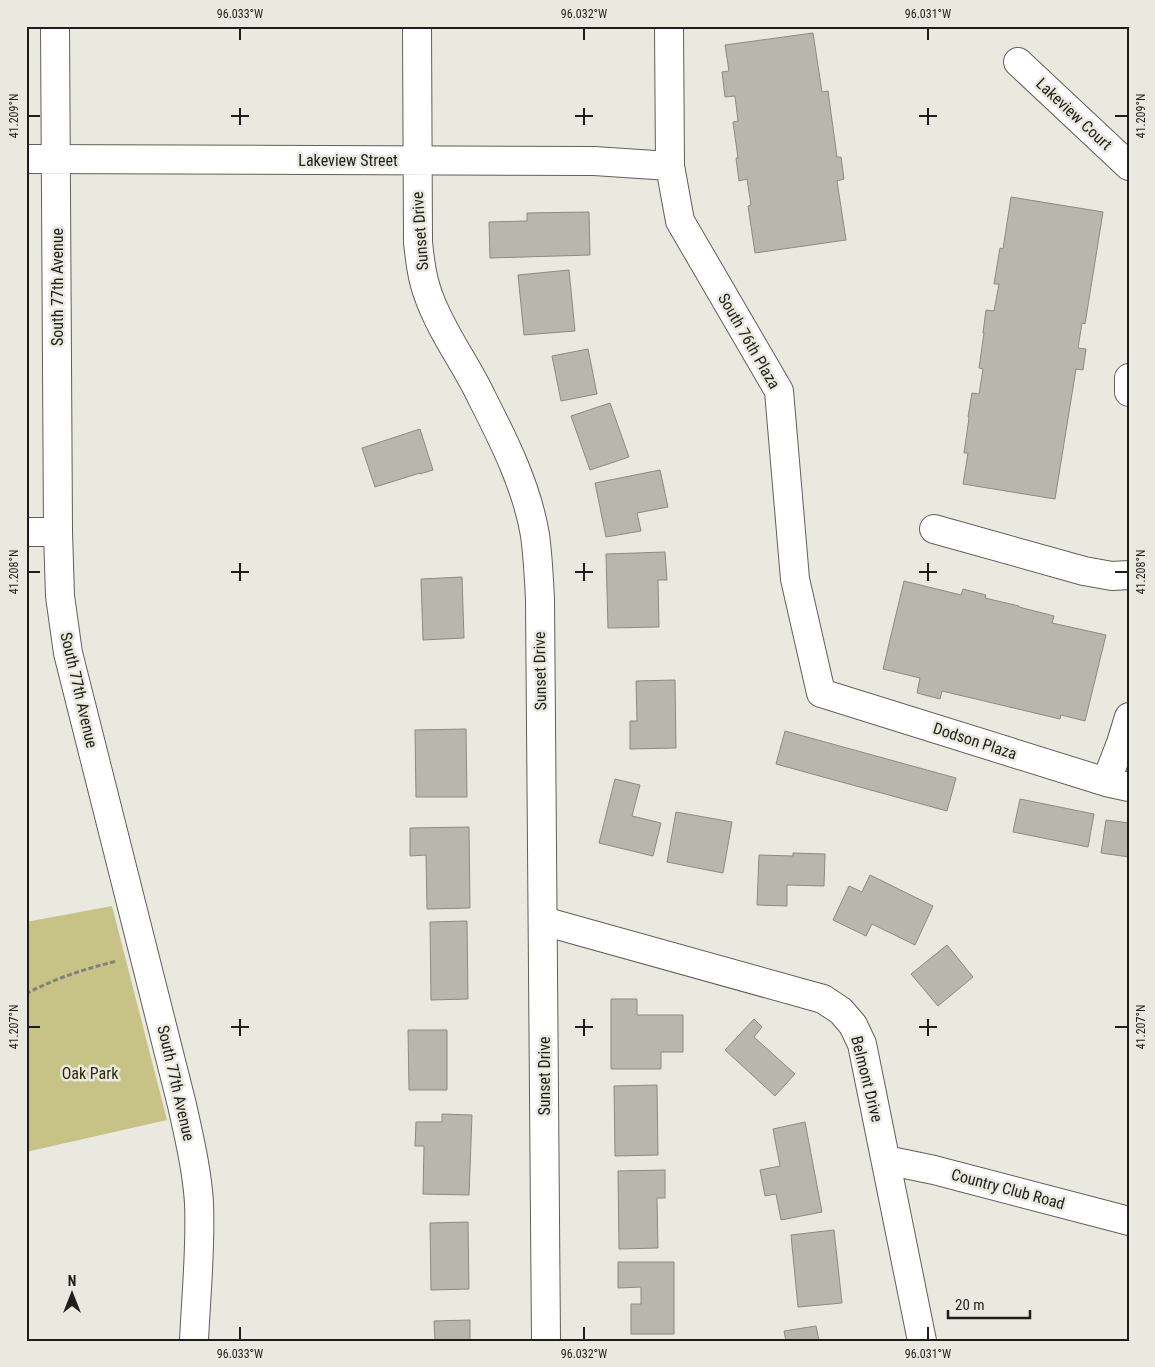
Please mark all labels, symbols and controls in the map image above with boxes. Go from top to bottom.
text: 96.033°W [217,7,263,21]
text: 96.032°W [561,7,607,21]
text: 96.031°W [905,7,951,21]
street label: Lakeview Court [1032,74,1116,154]
text: 41.209°N [7,94,21,138]
text: 41.209°N [1134,94,1148,138]
street label: Lakeview Street [298,151,398,170]
street label: Sunset Drive [408,191,432,271]
street label: South 77th Avenue [48,228,67,346]
street label: South 76th Plaza [714,290,784,392]
text: 41.208°N [7,550,21,594]
text: 41.208°N [1134,550,1148,594]
street label: South 77th Avenue [56,630,102,750]
street label: Sunset Drive [530,631,550,711]
street label: Dodson Plaza [931,719,1019,763]
text: 41.207°N [7,1005,21,1049]
text: 41.207°N [1134,1005,1148,1049]
street label: South 77th Avenue [153,1023,199,1143]
street label: Belmont Drive [847,1034,887,1124]
street label: Sunset Drive [535,1037,554,1115]
park label: Oak Park [62,1064,119,1083]
street label: Country Club Road [949,1165,1067,1213]
north arrow [48,1270,98,1320]
text: N [68,1273,76,1289]
scale bar [948,1287,1030,1319]
text: 20 m [955,1296,985,1314]
text: 96.033°W [217,1347,263,1361]
text: 96.032°W [561,1347,607,1361]
text: 96.031°W [905,1347,951,1361]

